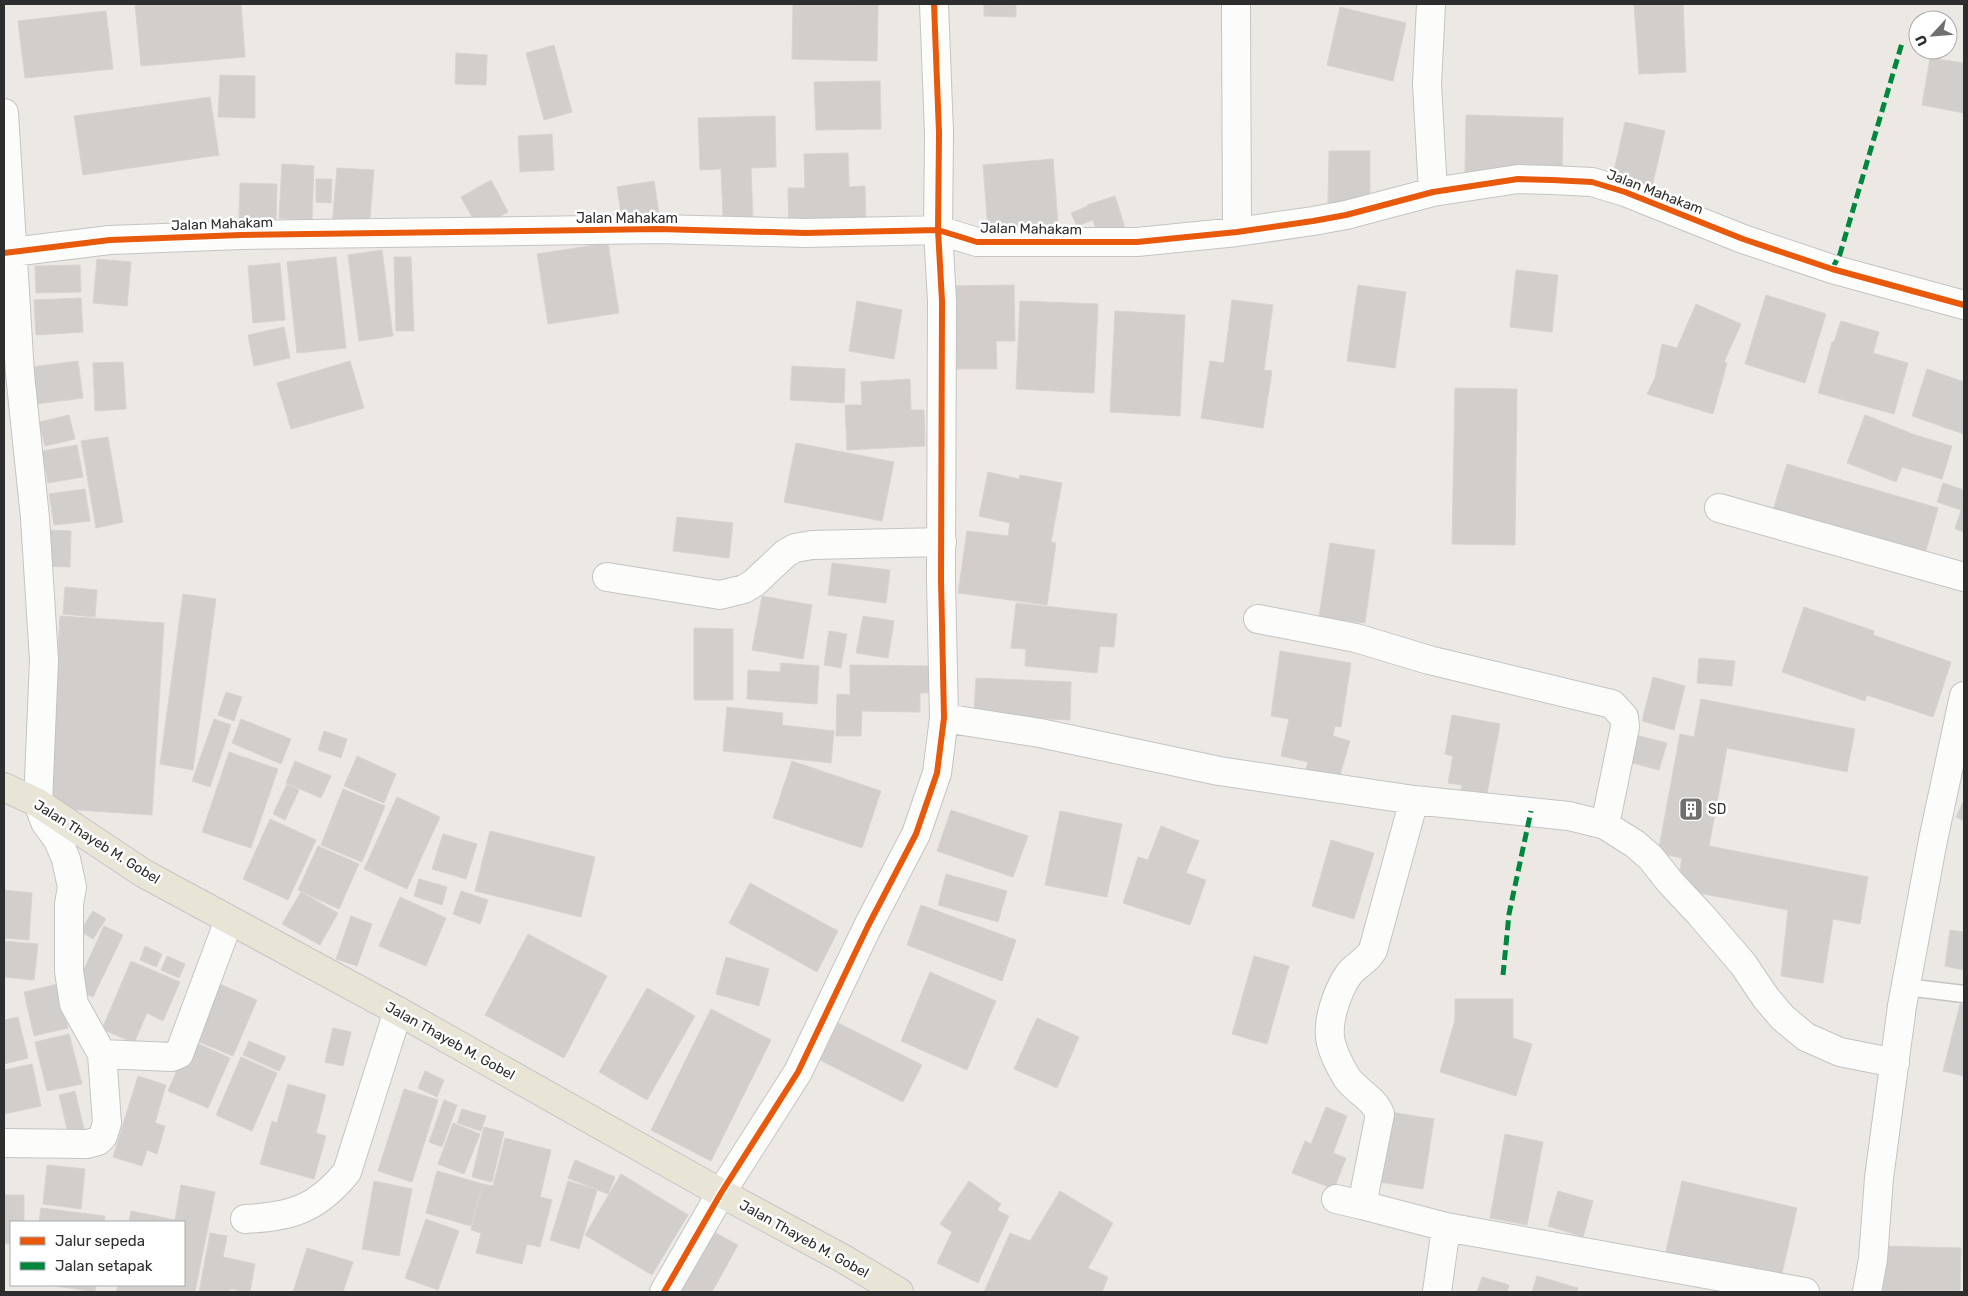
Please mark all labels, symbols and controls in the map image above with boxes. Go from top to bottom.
north arrow [1908,10,1958,60]
text: U [1912,32,1932,49]
street label: Jalan Mahakam [1604,166,1706,218]
street label: Jalan Mahakam [576,210,678,227]
street label: Jalan Mahakam [171,214,273,234]
street label: Jalan Mahakam [980,220,1082,238]
street label: Jalan Thayeb M. Gobel [31,796,163,888]
building icon: SD [1678,796,1704,822]
place label: SD [1708,801,1726,818]
street label: Jalan Thayeb M. Gobel [382,998,518,1084]
street label: Jalan Thayeb M. Gobel [736,1196,872,1282]
legend [10,1221,185,1286]
text: Jalur sepeda [55,1232,145,1250]
text: Jalan setapak [55,1257,153,1275]

